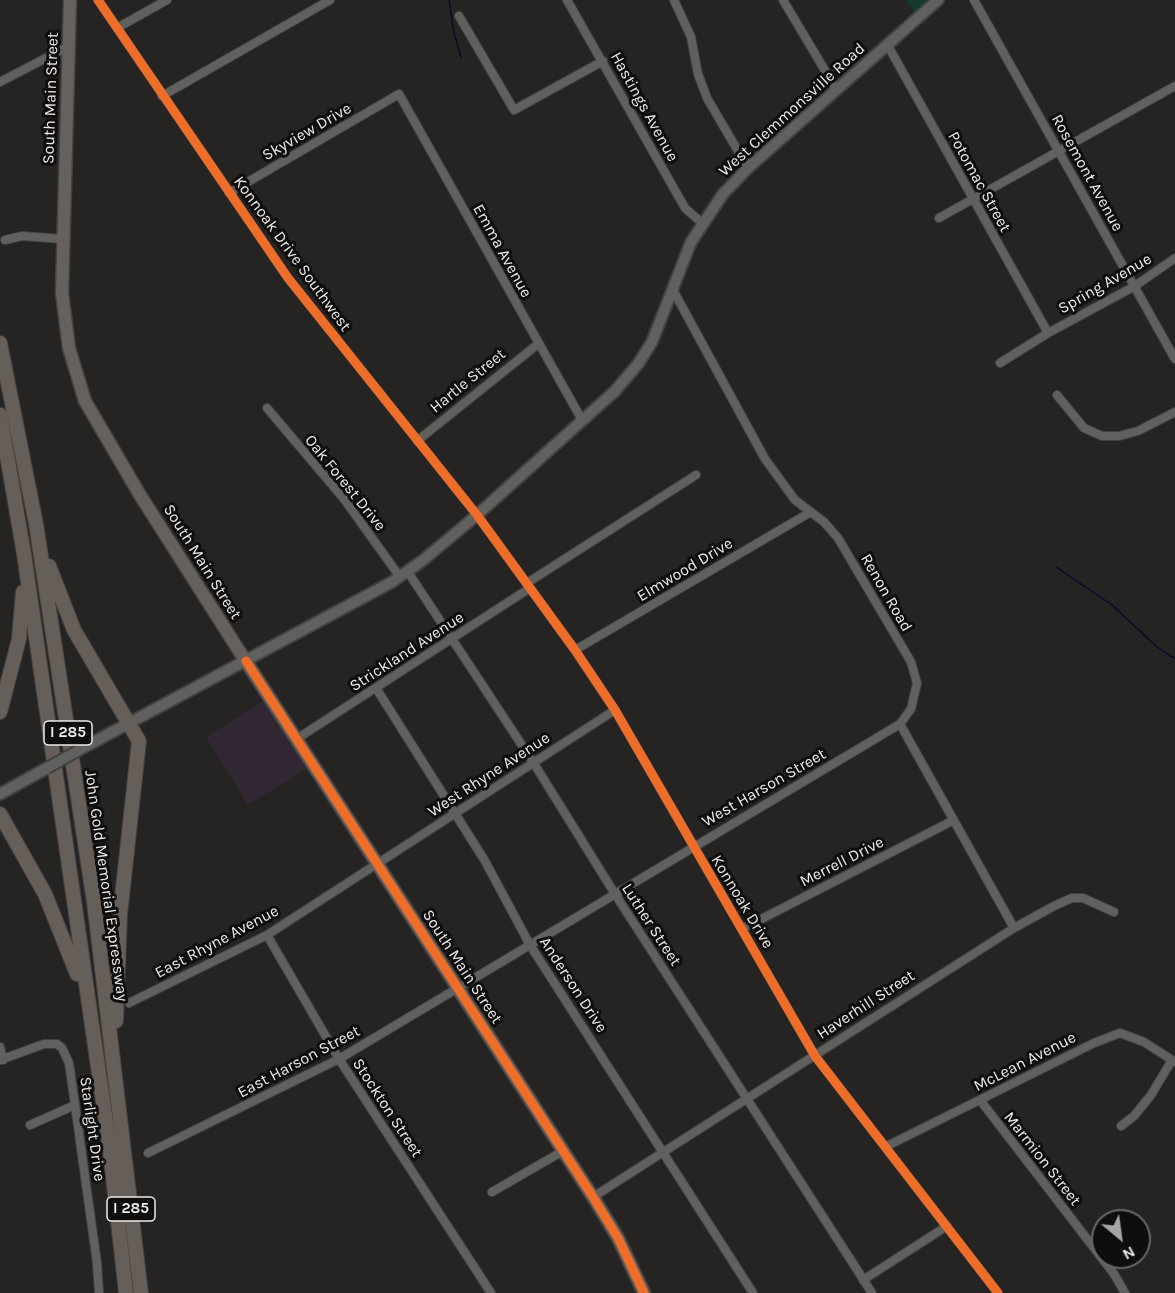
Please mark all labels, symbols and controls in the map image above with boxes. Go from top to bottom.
street label: South Main Street [39,32,63,164]
street label: West Clemmonsville Road [715,39,869,181]
street label: Hastings Avenue [606,49,682,165]
street label: Skyview Drive [259,99,355,165]
street label: Rosemont Avenue [1047,111,1127,235]
street label: Potomac Street [943,128,1015,236]
street label: Konnoak Drive Southwest [229,173,355,335]
street label: Emma Avenue [468,201,536,301]
street label: Spring Avenue [1055,250,1155,318]
street label: Hartle Street [426,345,510,417]
street label: Oak Forest Drive [300,431,390,535]
street label: South Main Street [159,501,245,623]
street label: Elmwood Drive [634,534,736,606]
street label: Renon Road [856,551,916,635]
street label: Strickland Avenue [346,608,468,696]
road number: I 285 [44,721,92,745]
street label: West Rhyne Avenue [424,728,554,822]
street label: West Harson Street [699,745,829,831]
street label: John Gold Memorial Expressway [80,769,132,1003]
street label: Merrell Drive [797,833,887,891]
street label: Konnoak Drive [707,852,777,952]
street label: Luther Street [617,880,685,970]
street label: East Rhyne Avenue [152,901,282,983]
street label: South Main Street [418,906,506,1028]
street label: Anderson Drive [535,934,611,1036]
street label: Haverhill Street [814,966,918,1044]
street label: East Harson Street [235,1022,363,1102]
street label: McLean Avenue [971,1028,1079,1096]
street label: Stockton Street [348,1055,426,1161]
street label: Starlight Drive [75,1075,109,1183]
street label: Marmion Street [999,1108,1085,1210]
road number: I 285 [107,1197,155,1221]
north arrow [1091,1209,1151,1269]
text: N [1119,1242,1139,1265]

